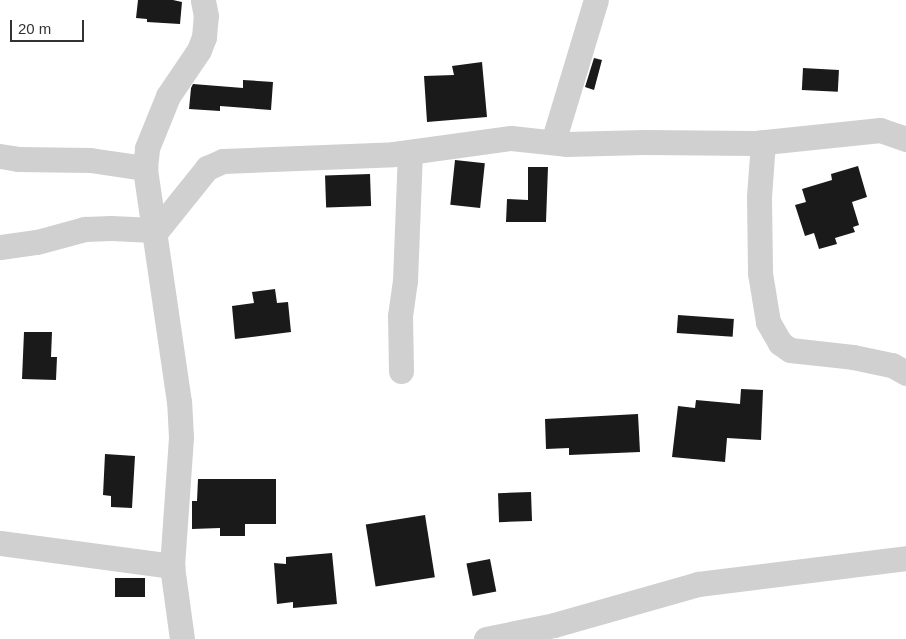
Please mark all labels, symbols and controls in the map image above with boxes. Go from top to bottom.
scale bar [12,10,86,42]
text: 20 m [18,20,51,37]

